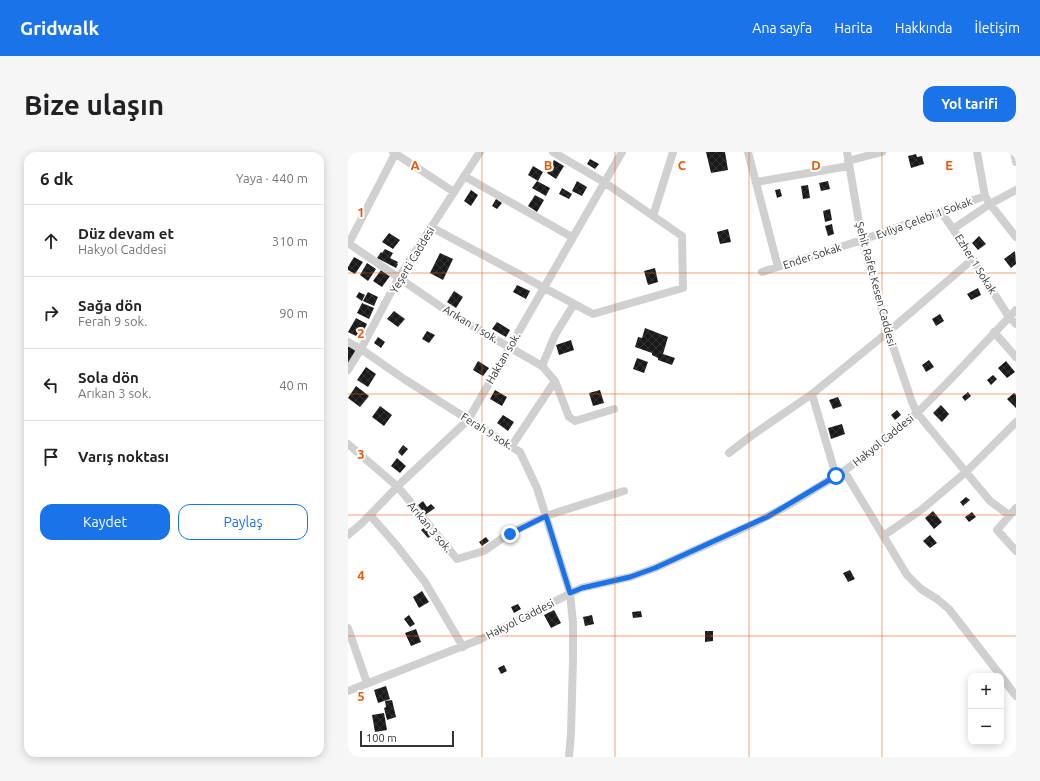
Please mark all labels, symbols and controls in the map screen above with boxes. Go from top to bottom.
text: Gridwalk [20,17,99,39]
text: Ana sayfa [752,20,812,36]
text: Harita [834,20,873,36]
text: Hakkında [895,20,953,36]
text: İletişim [975,20,1020,36]
button: Yol tarifi [923,86,1016,122]
text: Bize ulaşın [24,89,164,120]
text: A [410,158,420,172]
text: B [544,158,553,172]
text: C [678,158,687,172]
text: D [811,158,821,172]
text: E [945,158,953,172]
text: 6 dk [40,169,73,188]
text: Yaya · 440 m [236,171,308,185]
street label: Evliya Çelebi 1 Sokak [874,195,974,241]
text: 1 [357,205,365,219]
street label: Şehit Rafet Kesen Caddesi [854,220,898,348]
text: Düz devam et [78,225,174,242]
street label: Yeşerti Caddesi [387,225,437,295]
icon: ahead [40,230,62,252]
street label: Ezher 1 Sokak [953,232,999,296]
text: 310 m [272,234,308,248]
street label: Ender Sokak [781,241,843,271]
text: Hakyol Caddesi [78,242,166,256]
text: Sağa dön [78,297,142,314]
icon: right [40,302,62,324]
street label: Arıkan 1 sok. [441,303,501,345]
text: 90 m [279,306,308,320]
text: Ferah 9 sok. [78,314,147,328]
text: 2 [357,326,365,340]
street label: Haktan sok. [484,330,522,386]
text: Sola dön [78,369,139,386]
icon: left [40,374,62,396]
text: 40 m [279,378,308,392]
text: Arıkan 3 sok. [78,386,152,400]
street label: Ferah 9 sok. [459,410,515,452]
street label: Hakyol Caddesi [850,412,916,468]
icon: arrive [40,446,62,468]
text: 3 [357,447,365,461]
text: Varış noktası [78,448,169,465]
route start [827,467,845,485]
street label: Arıkan 3 sok. [405,499,455,555]
button: Kaydet [40,504,170,540]
button: Paylaş [178,504,308,540]
route end [501,525,519,543]
text: 4 [357,568,365,582]
street label: Hakyol Caddesi [484,597,556,641]
map controls [968,673,1004,745]
button: + [968,673,1004,709]
text: 5 [357,689,365,703]
button: − [968,709,1004,745]
scale bar [360,729,454,748]
text: 100 m [366,732,397,744]

